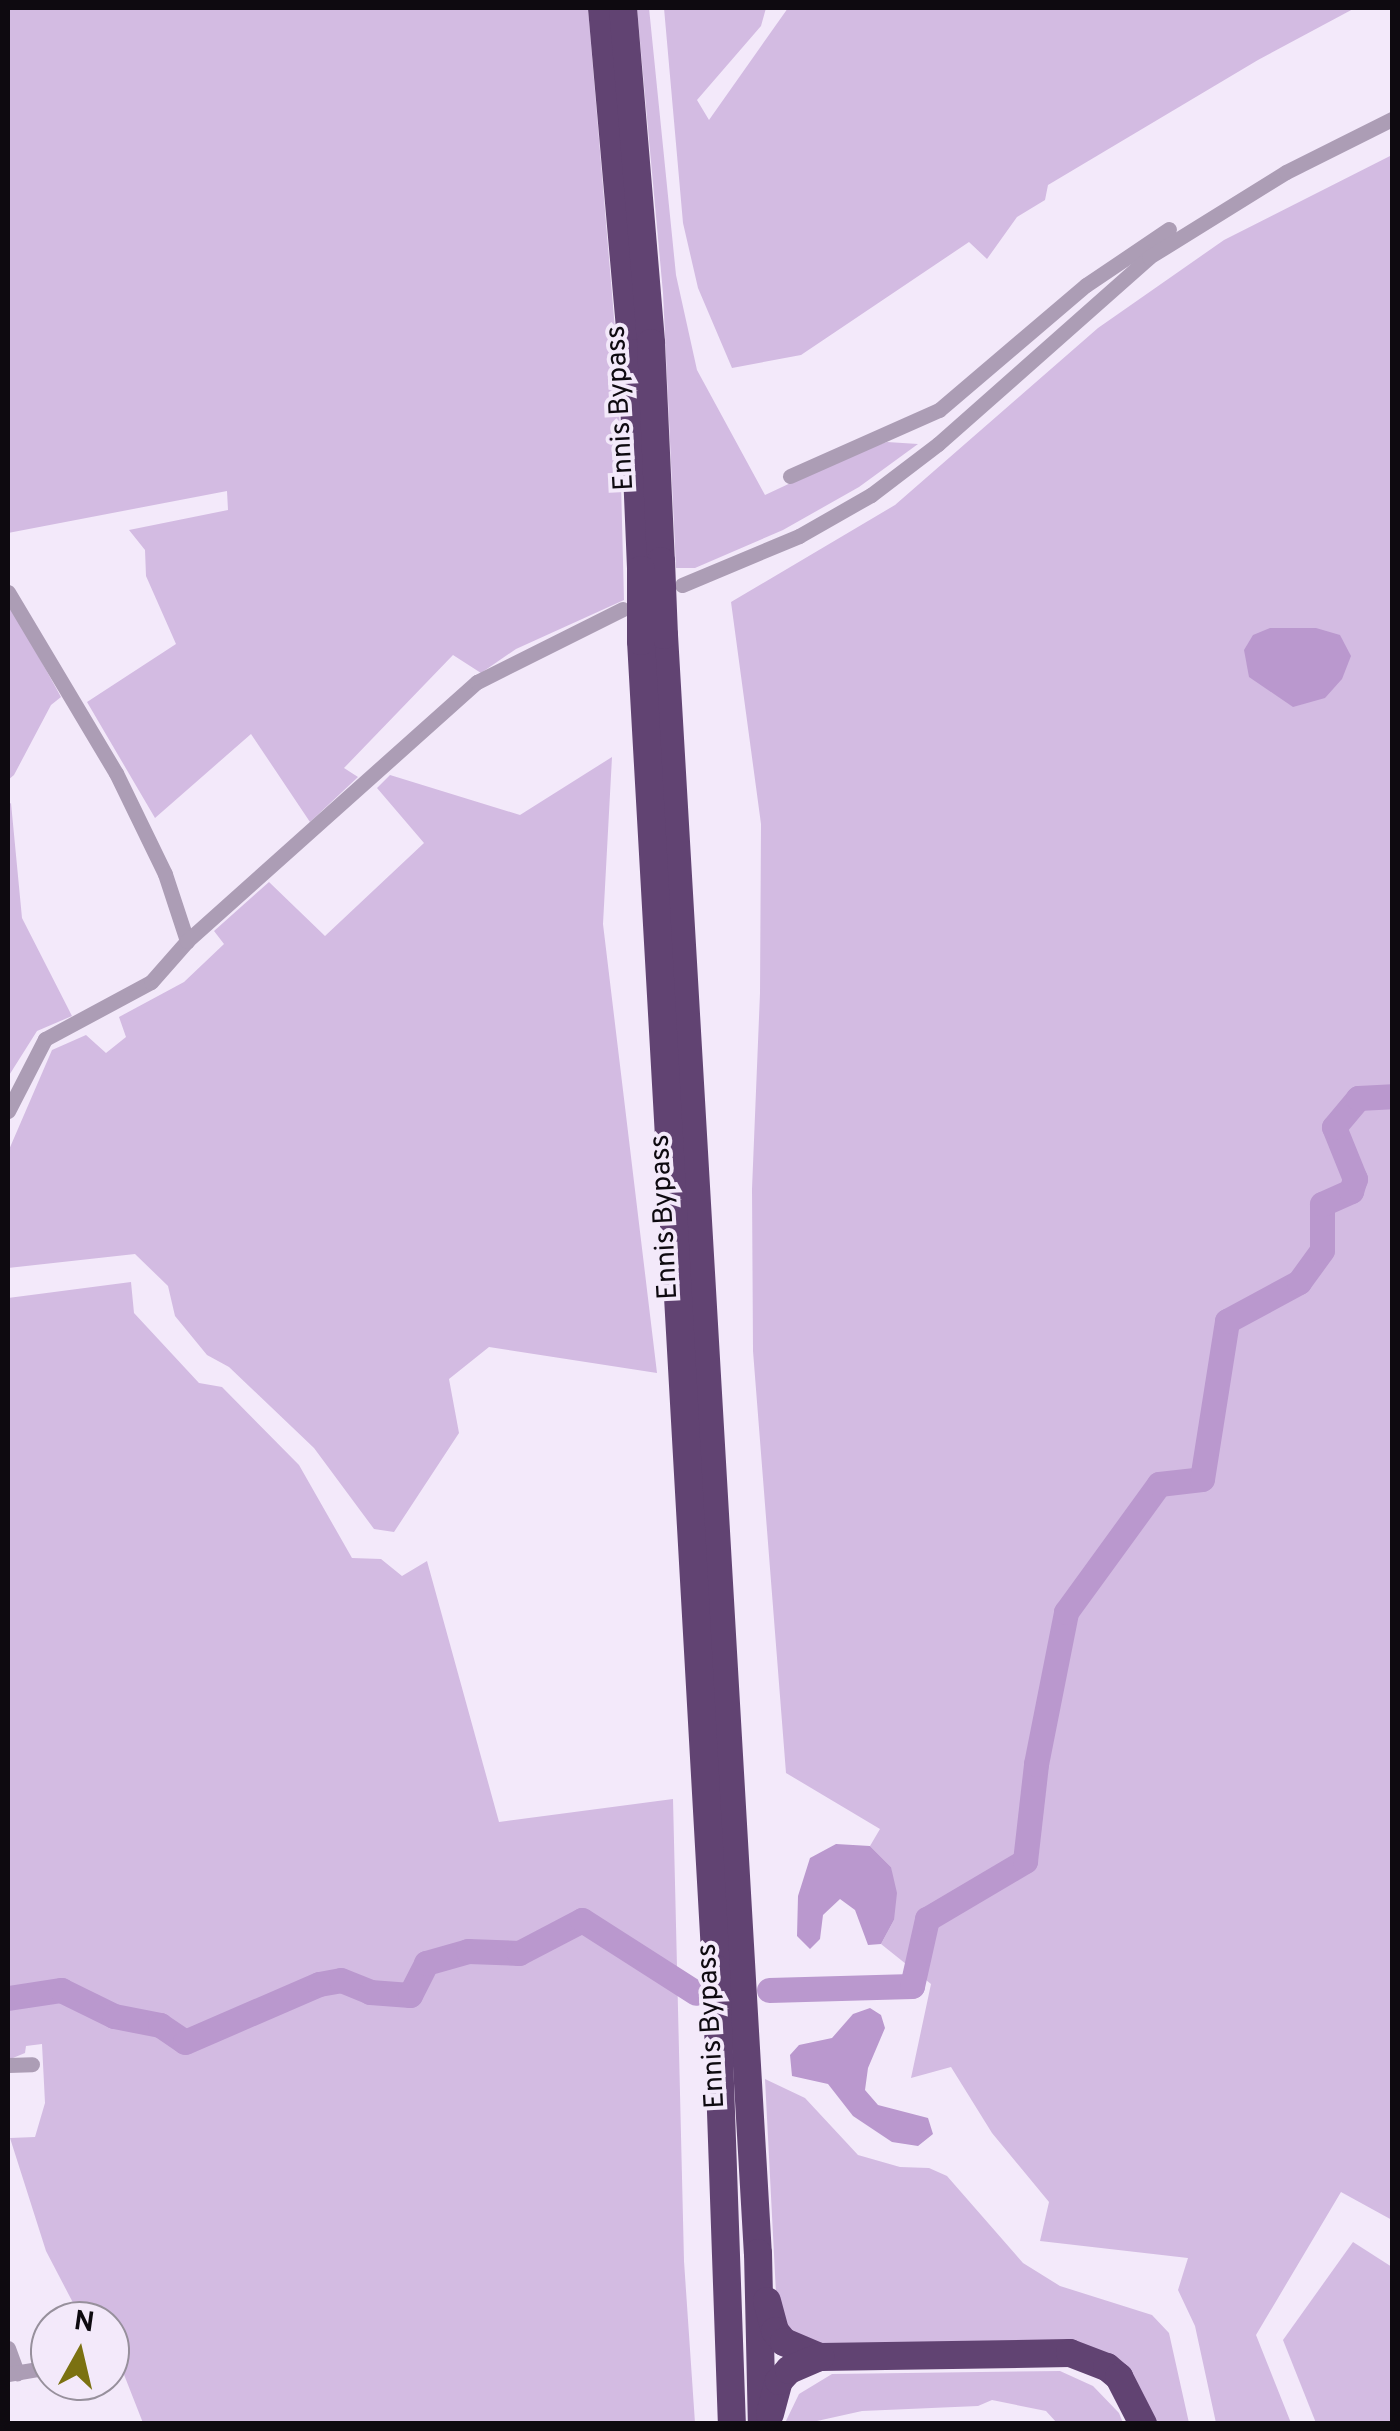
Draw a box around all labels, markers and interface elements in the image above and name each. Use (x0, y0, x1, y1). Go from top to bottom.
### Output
street label: Ennis Bypass (600, 325, 642, 491)
street label: Ennis Bypass (644, 1134, 686, 1300)
street label: Ennis Bypass (691, 1943, 733, 2109)
north arrow (30, 2301, 130, 2401)
text: N (71, 2304, 96, 2342)

